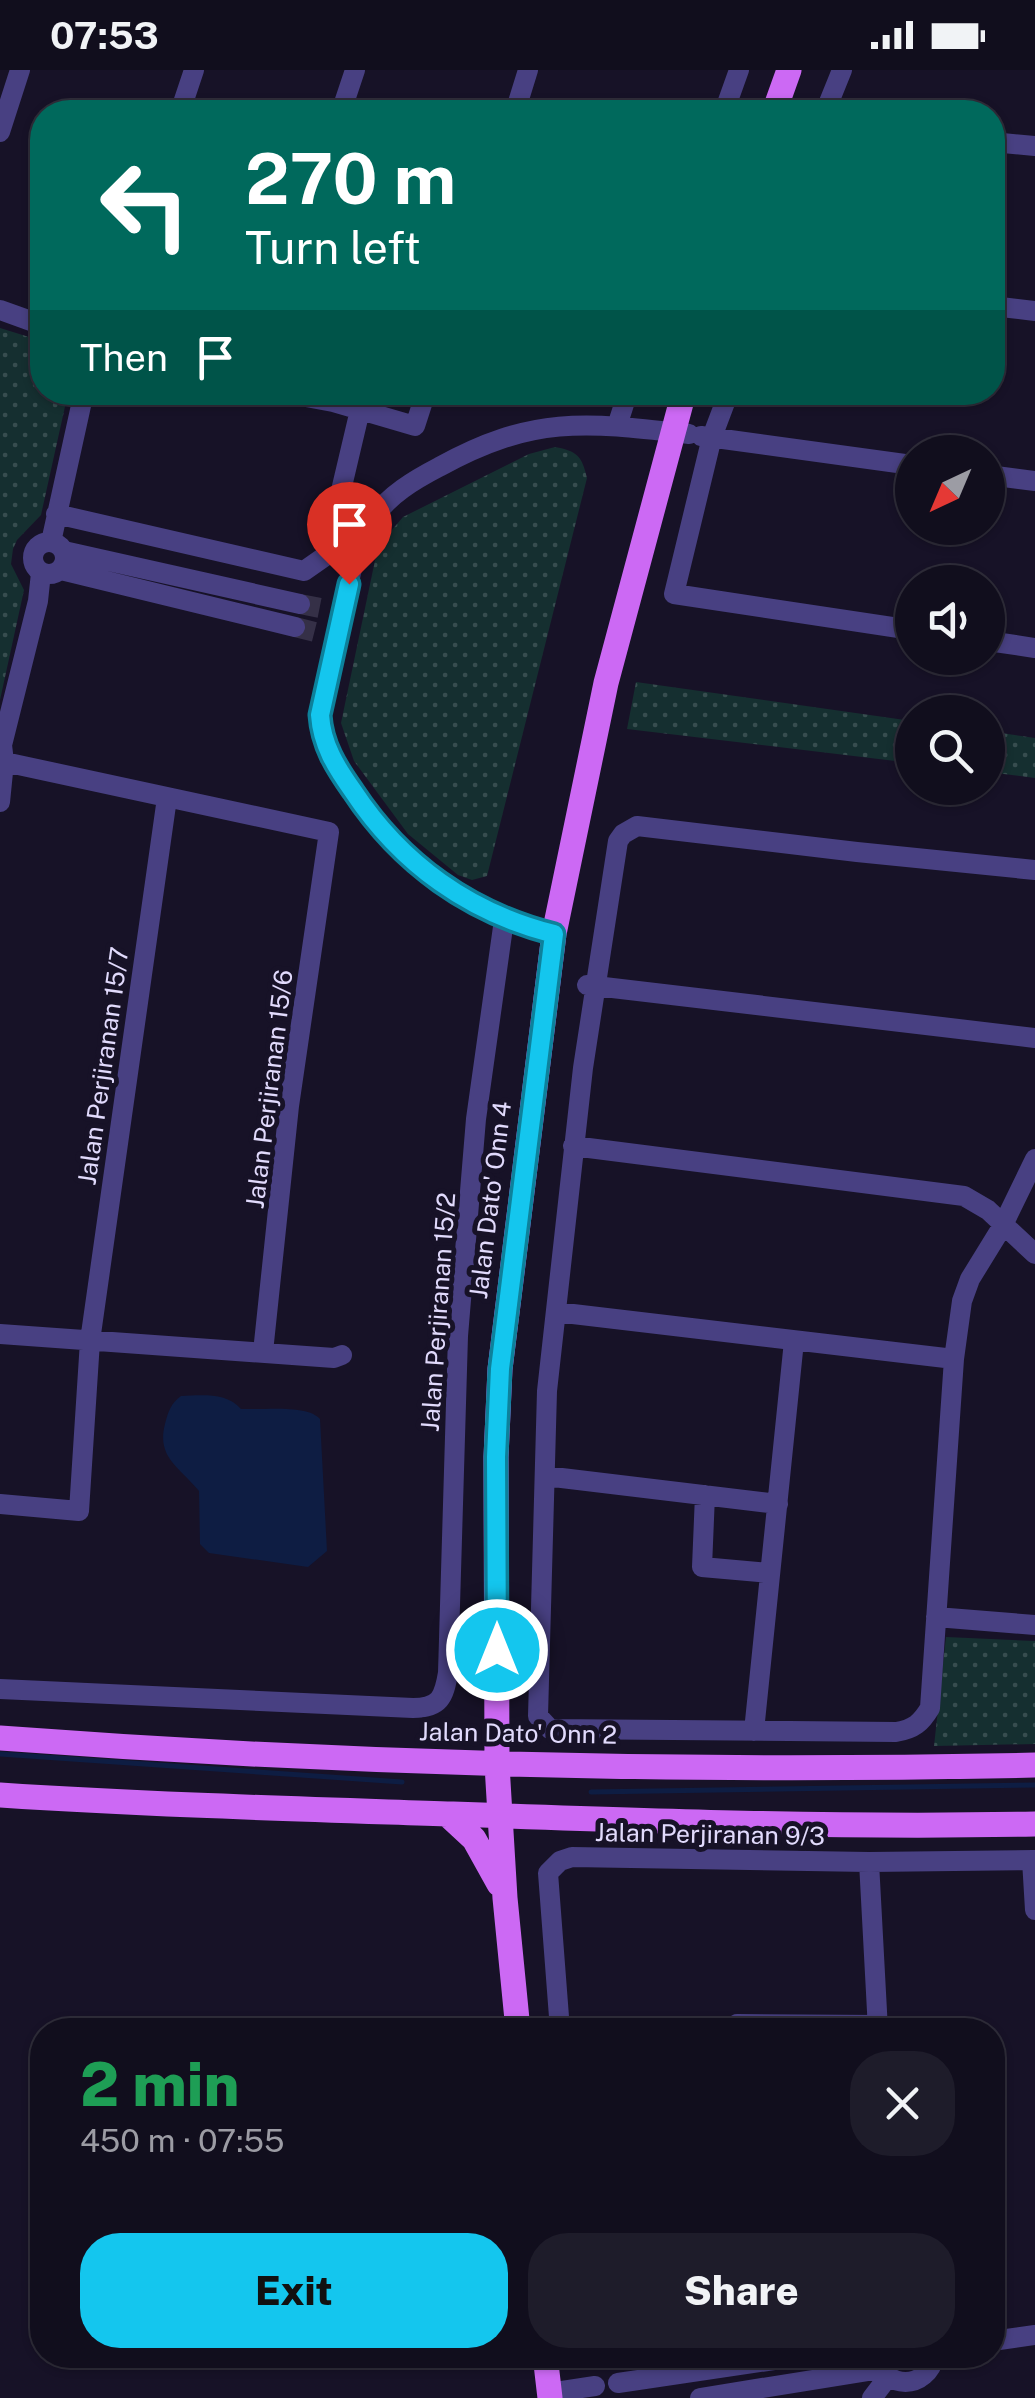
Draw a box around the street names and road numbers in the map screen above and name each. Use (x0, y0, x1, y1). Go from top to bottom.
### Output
street label: Jalan Perjiranan 15/7 (71, 945, 135, 1187)
street label: Jalan Perjiranan 15/6 (239, 968, 299, 1210)
street label: Jalan Dato' Onn 4 (463, 1099, 517, 1301)
street label: Jalan Perjiranan 15/2 (415, 1191, 461, 1433)
street label: Jalan Dato' Onn 2 (419, 1716, 617, 1750)
street label: Jalan Perjiranan 9/3 (595, 1817, 825, 1851)

